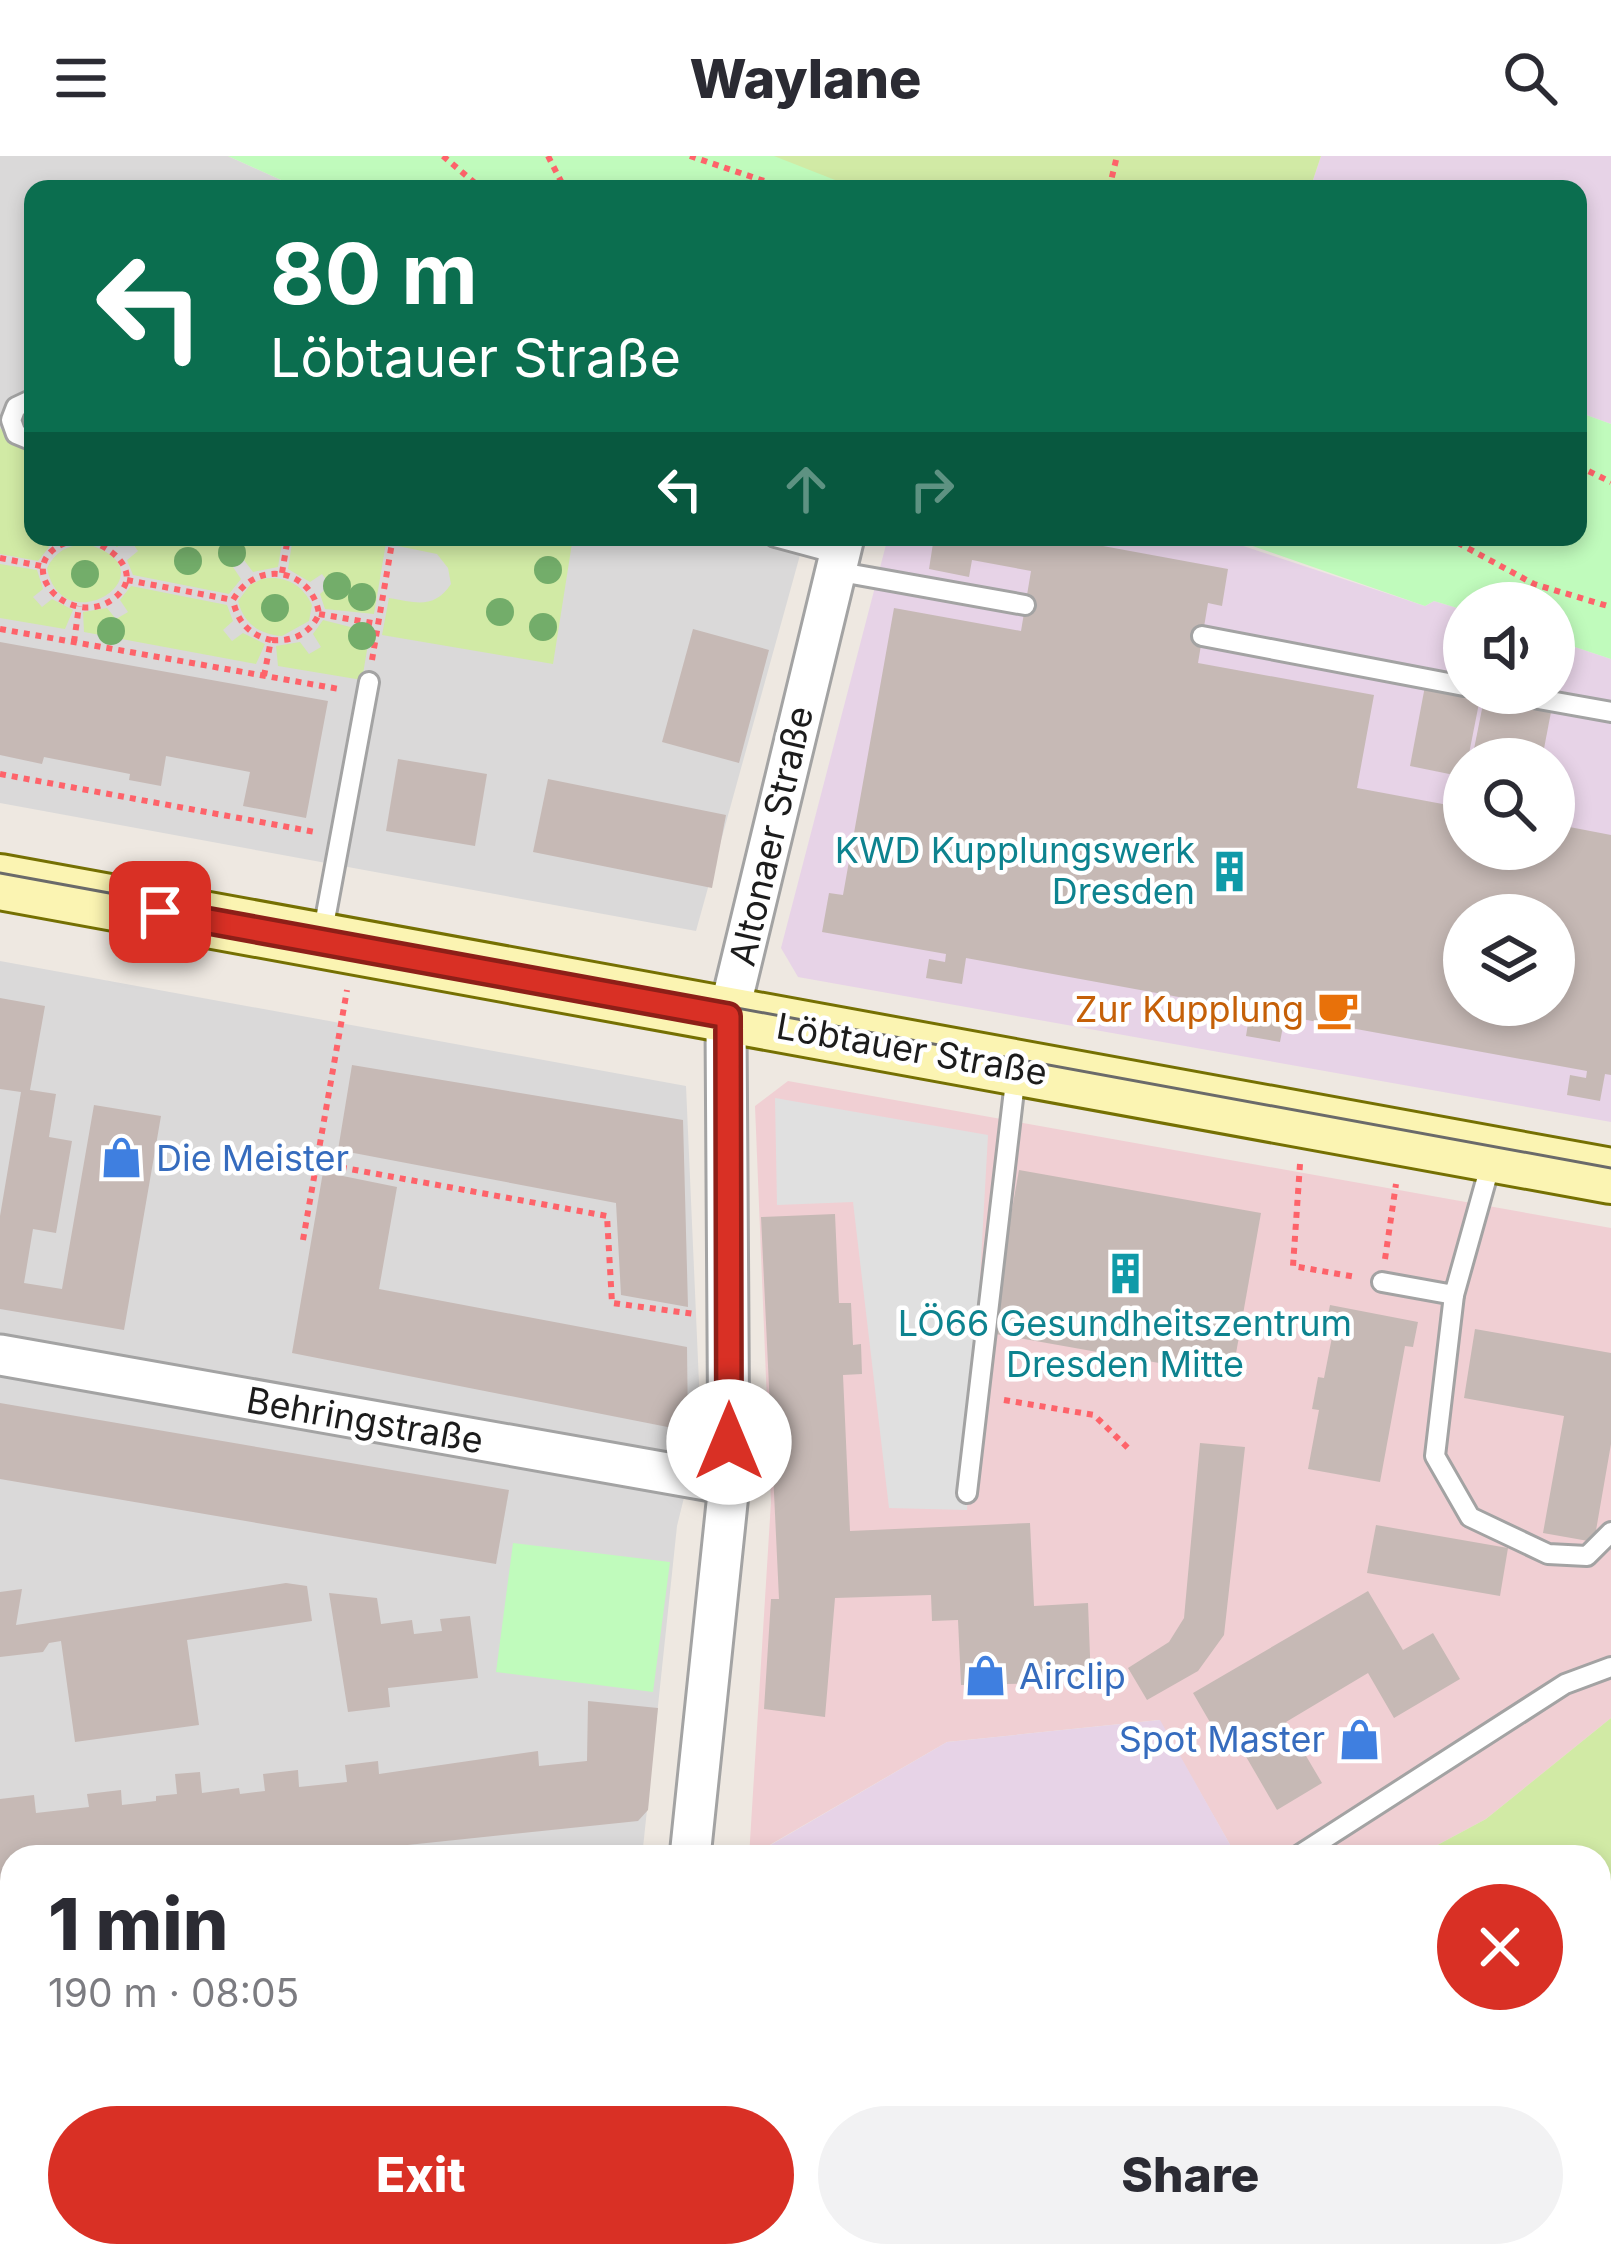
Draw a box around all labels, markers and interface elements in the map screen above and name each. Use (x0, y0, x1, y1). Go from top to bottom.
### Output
icon: menu (48, 45, 114, 111)
icon: search (1497, 45, 1563, 111)
text: Waylane (690, 46, 921, 111)
text: 80 m (270, 223, 478, 324)
icon: left (72, 228, 228, 384)
text: Löbtauer Straße (270, 325, 681, 390)
icon: left (647, 456, 713, 522)
icon: ahead (773, 456, 839, 522)
icon: right (899, 456, 965, 522)
map controls (1443, 582, 1575, 1026)
button: sound (1443, 582, 1575, 714)
street label: Altonaer Straße (720, 702, 822, 970)
button: search (1443, 738, 1575, 870)
place label: KWD Kupplungswerk Dresden (835, 828, 1195, 913)
building icon: KWD Kupplungswerk Dresden (1206, 848, 1252, 894)
pin (109, 861, 211, 963)
icon: arrive (127, 879, 193, 945)
button: layers (1443, 894, 1575, 1026)
cafe icon: Zur Kupplung (1315, 986, 1361, 1032)
place label: Zur Kupplung (1075, 987, 1304, 1031)
street label: Löbtauer Straße (773, 1004, 1051, 1094)
shop icon: Die Meister (99, 1135, 145, 1181)
place label: Die Meister (156, 1136, 349, 1180)
building icon: LÖ66 Gesundheitszentrum Dresden Mitte (1102, 1250, 1148, 1296)
place label: LÖ66 Gesundheitszentrum Dresden Mitte (898, 1301, 1352, 1386)
street label: Behringstraße (243, 1378, 487, 1462)
position arrow (666, 1379, 792, 1505)
shop icon: Airclip (962, 1653, 1008, 1699)
place label: Airclip (1019, 1654, 1126, 1698)
shop icon: Spot Master (1336, 1716, 1382, 1762)
place label: Spot Master (1119, 1717, 1325, 1761)
text: 1 min (48, 1880, 228, 1967)
button: close (1437, 1884, 1563, 2010)
text: 190 m · 08:05 (48, 1969, 299, 2016)
button: Exit (48, 2106, 794, 2244)
button: Share (818, 2106, 1563, 2244)

